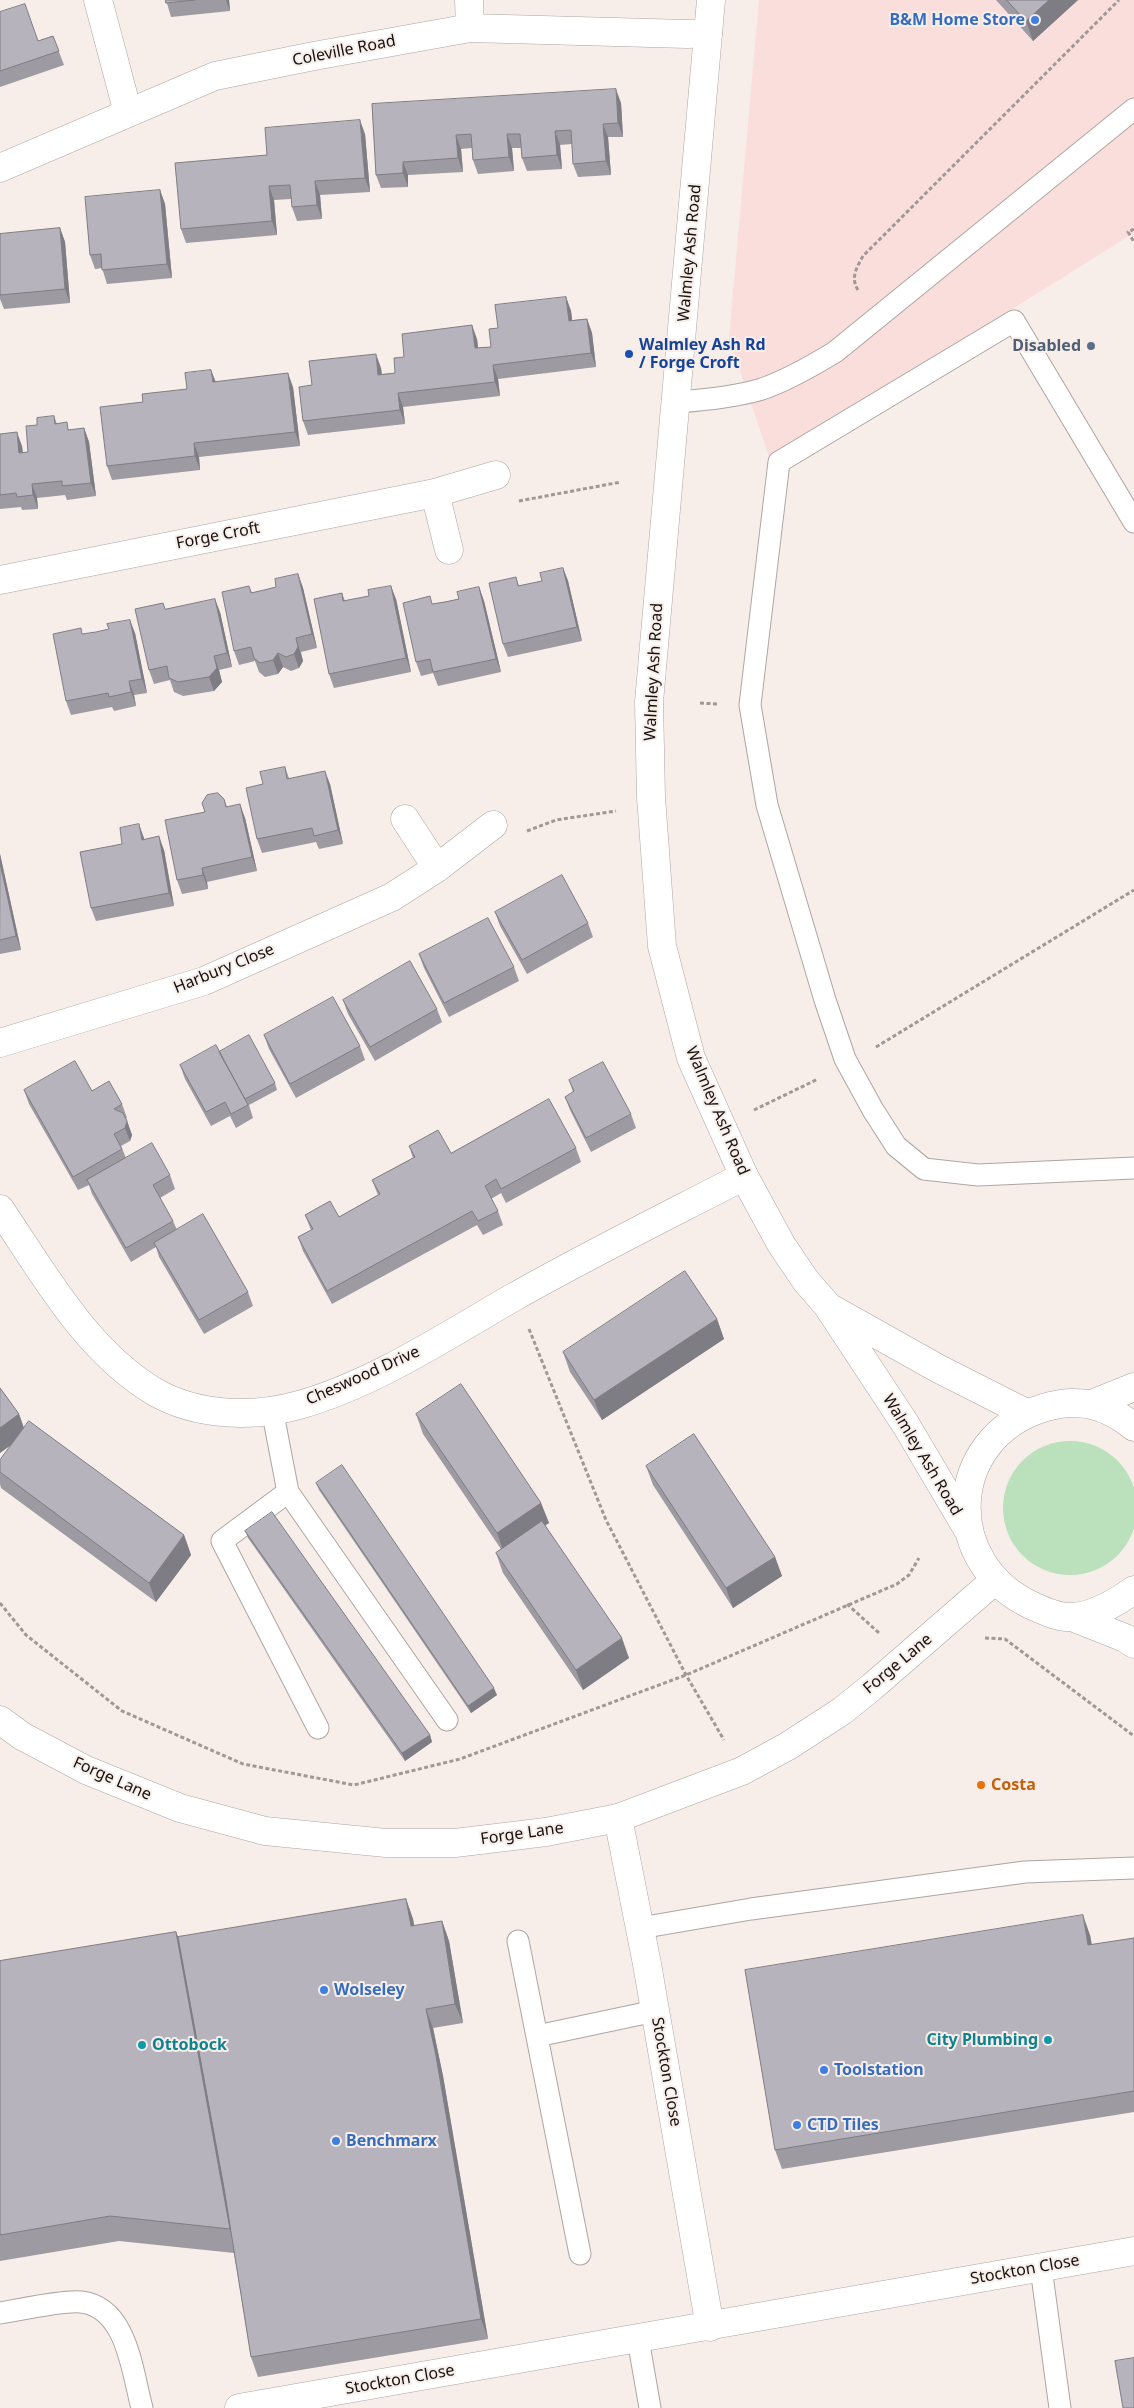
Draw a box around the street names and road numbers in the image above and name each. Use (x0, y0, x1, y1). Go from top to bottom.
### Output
street label: Coleville Road (291, 32, 397, 70)
street label: Walmley Ash Road (674, 183, 706, 323)
street label: Forge Croft (175, 518, 261, 554)
street label: Walmley Ash Road (641, 603, 667, 741)
street label: Harbury Close (171, 940, 277, 998)
street label: Walmley Ash Road (681, 1044, 753, 1178)
street label: Cheswood Drive (303, 1342, 423, 1410)
street label: Walmley Ash Road (878, 1391, 966, 1519)
street label: Forge Lane (860, 1630, 936, 1698)
street label: Forge Lane (70, 1753, 154, 1805)
street label: Forge Lane (479, 1819, 565, 1849)
street label: Stockton Close (647, 2016, 685, 2128)
street label: Stockton Close (969, 2251, 1081, 2289)
street label: Stockton Close (344, 2361, 456, 2399)

